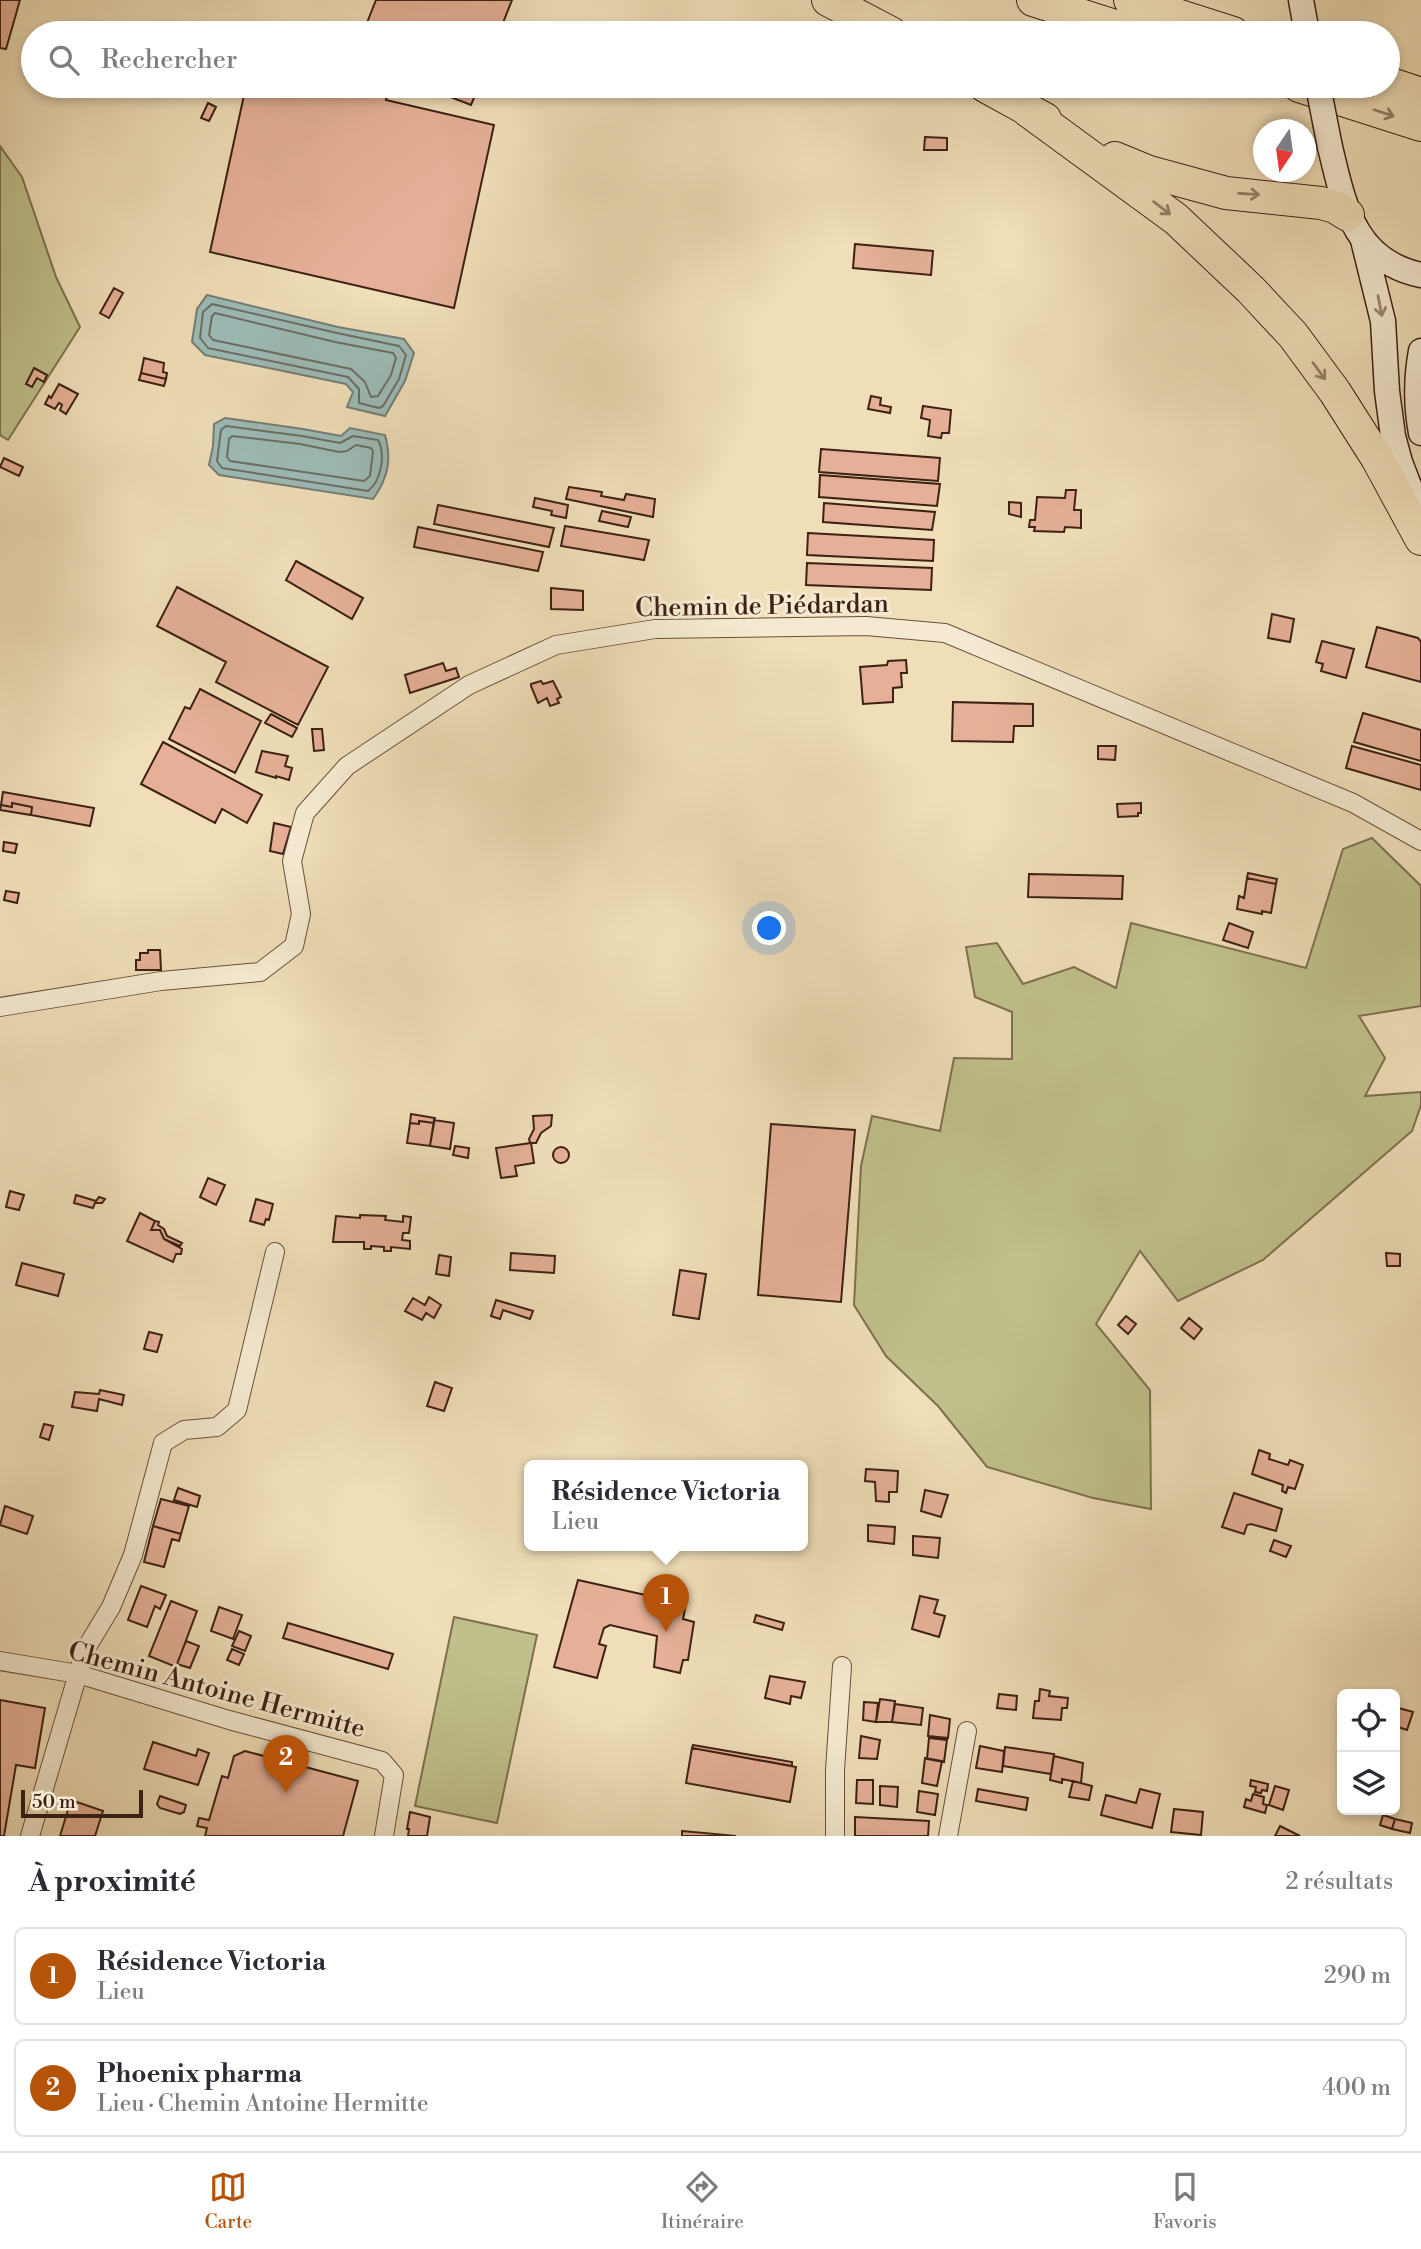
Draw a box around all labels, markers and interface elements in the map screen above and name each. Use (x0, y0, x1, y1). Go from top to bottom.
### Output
search box (21, 21, 1400, 98)
icon: search (45, 41, 83, 79)
text: Rechercher (101, 44, 237, 76)
one-way arrow (1372, 108, 1394, 120)
north arrow (1253, 119, 1316, 182)
one-way arrow (1237, 188, 1260, 201)
one-way arrow (1152, 200, 1170, 215)
one-way arrow (1374, 294, 1387, 317)
one-way arrow (1312, 361, 1327, 380)
street label: Chemin de Piédardan (635, 588, 889, 624)
your location (752, 911, 786, 945)
popup (524, 1460, 808, 1551)
text: Résidence Victoria (551, 1476, 781, 1508)
text: Lieu (551, 1508, 599, 1536)
pin: 1 (643, 1574, 689, 1632)
street label: Chemin Antoine Hermitte (65, 1635, 369, 1745)
map controls (1337, 1689, 1400, 1815)
button: locate (1337, 1689, 1400, 1752)
pin: 2 (263, 1735, 309, 1793)
button: layers (1337, 1752, 1400, 1815)
scale bar (21, 1787, 144, 1819)
text: 50 m (32, 1790, 76, 1814)
text: À proximité (28, 1863, 196, 1901)
text: 2 résultats (1285, 1868, 1393, 1896)
text: Résidence Victoria (97, 1946, 326, 1978)
text: 1 (47, 1962, 59, 1990)
text: 290 m (1324, 1962, 1391, 1990)
text: Lieu (97, 1978, 145, 2006)
text: Phoenix pharma (97, 2058, 302, 2090)
text: 2 (46, 2074, 60, 2102)
text: 400 m (1322, 2074, 1391, 2102)
text: Lieu · Chemin Antoine Hermitte (97, 2090, 429, 2118)
tab: Carte (205, 2168, 252, 2234)
tab: Itinéraire (661, 2168, 744, 2234)
tab: Favoris (1153, 2168, 1217, 2234)

